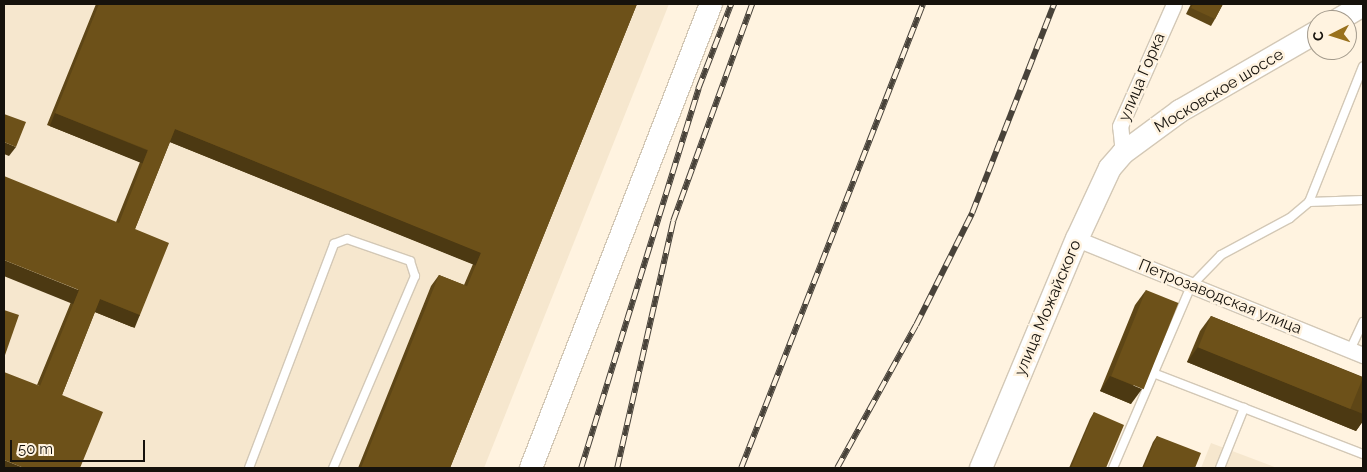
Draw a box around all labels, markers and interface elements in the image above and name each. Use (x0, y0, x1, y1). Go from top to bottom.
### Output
north arrow (1307, 10, 1357, 60)
street label: улица Горка (1115, 30, 1169, 124)
text: С (1310, 31, 1326, 42)
street label: Московское шоссе (1151, 45, 1287, 137)
street label: улица Можайского (1011, 237, 1085, 379)
street label: Петрозаводская улица (1135, 255, 1305, 339)
scale bar (12, 430, 148, 462)
text: 50 m (18, 440, 53, 458)

